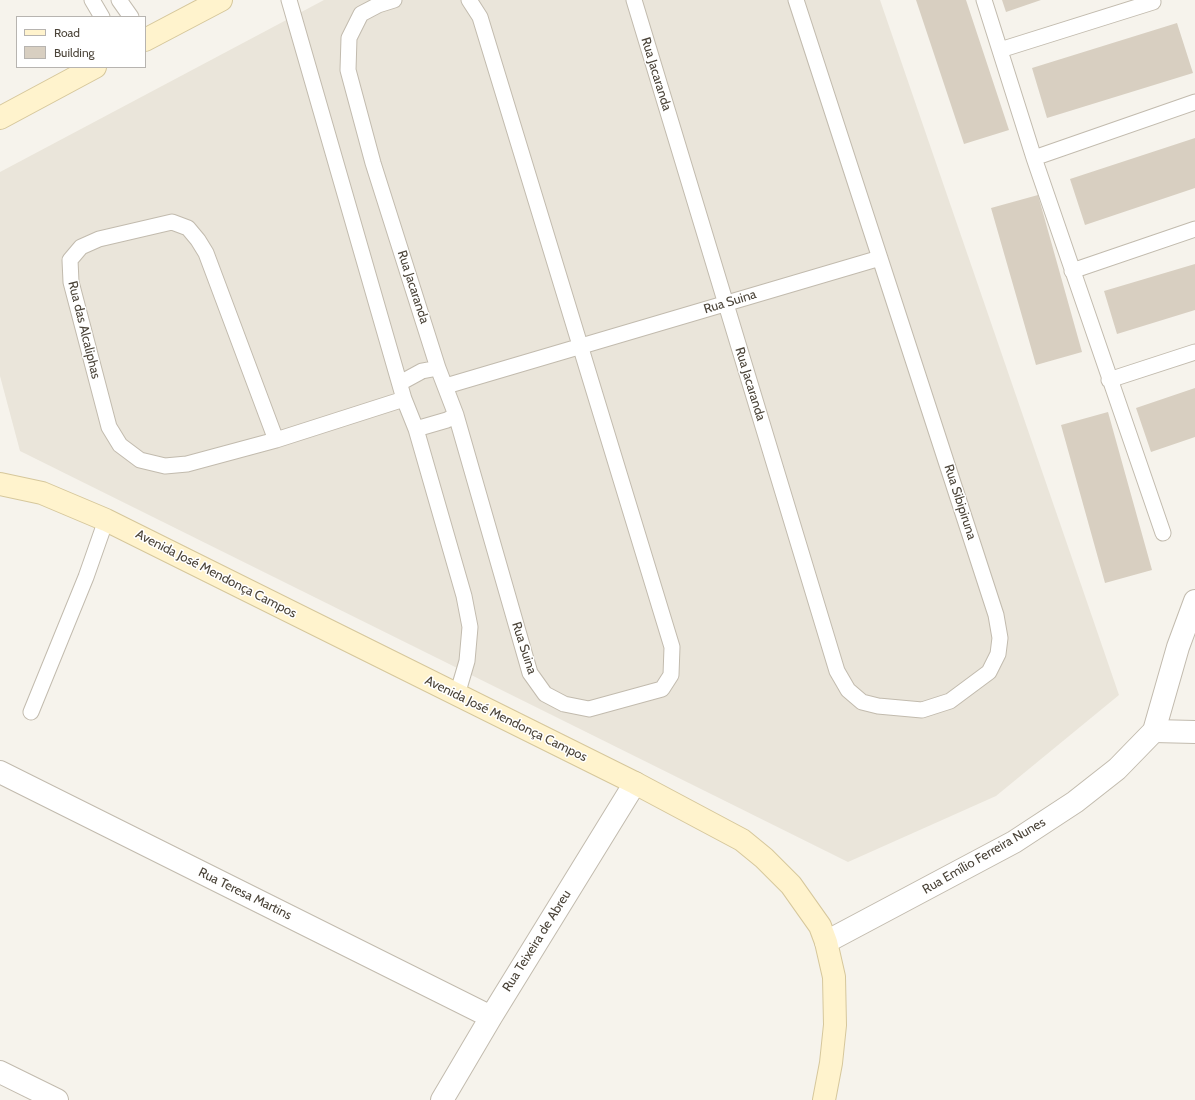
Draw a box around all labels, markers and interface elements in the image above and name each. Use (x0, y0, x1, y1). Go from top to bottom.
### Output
legend (16, 16, 146, 68)
text: Road (54, 25, 80, 40)
street label: Rua Jacaranda (637, 35, 675, 113)
text: Building (54, 45, 95, 60)
street label: Rua Jacaranda (394, 248, 432, 326)
street label: Rua das Alcaliphas (64, 279, 104, 381)
street label: Rua Suina (702, 287, 758, 317)
street label: Rua Jacaranda (731, 345, 769, 423)
street label: Rua Sibipiruna (940, 462, 980, 542)
street label: Avenida José Mendonça Campos (133, 527, 299, 621)
street label: Rua Suina (508, 620, 540, 676)
street label: Avenida José Mendonça Campos (422, 673, 590, 765)
street label: Rua Emílio Ferreira Nunes (920, 814, 1048, 898)
street label: Rua Teresa Martins (196, 865, 294, 923)
street label: Rua Teixeira de Abreu (499, 887, 575, 995)

